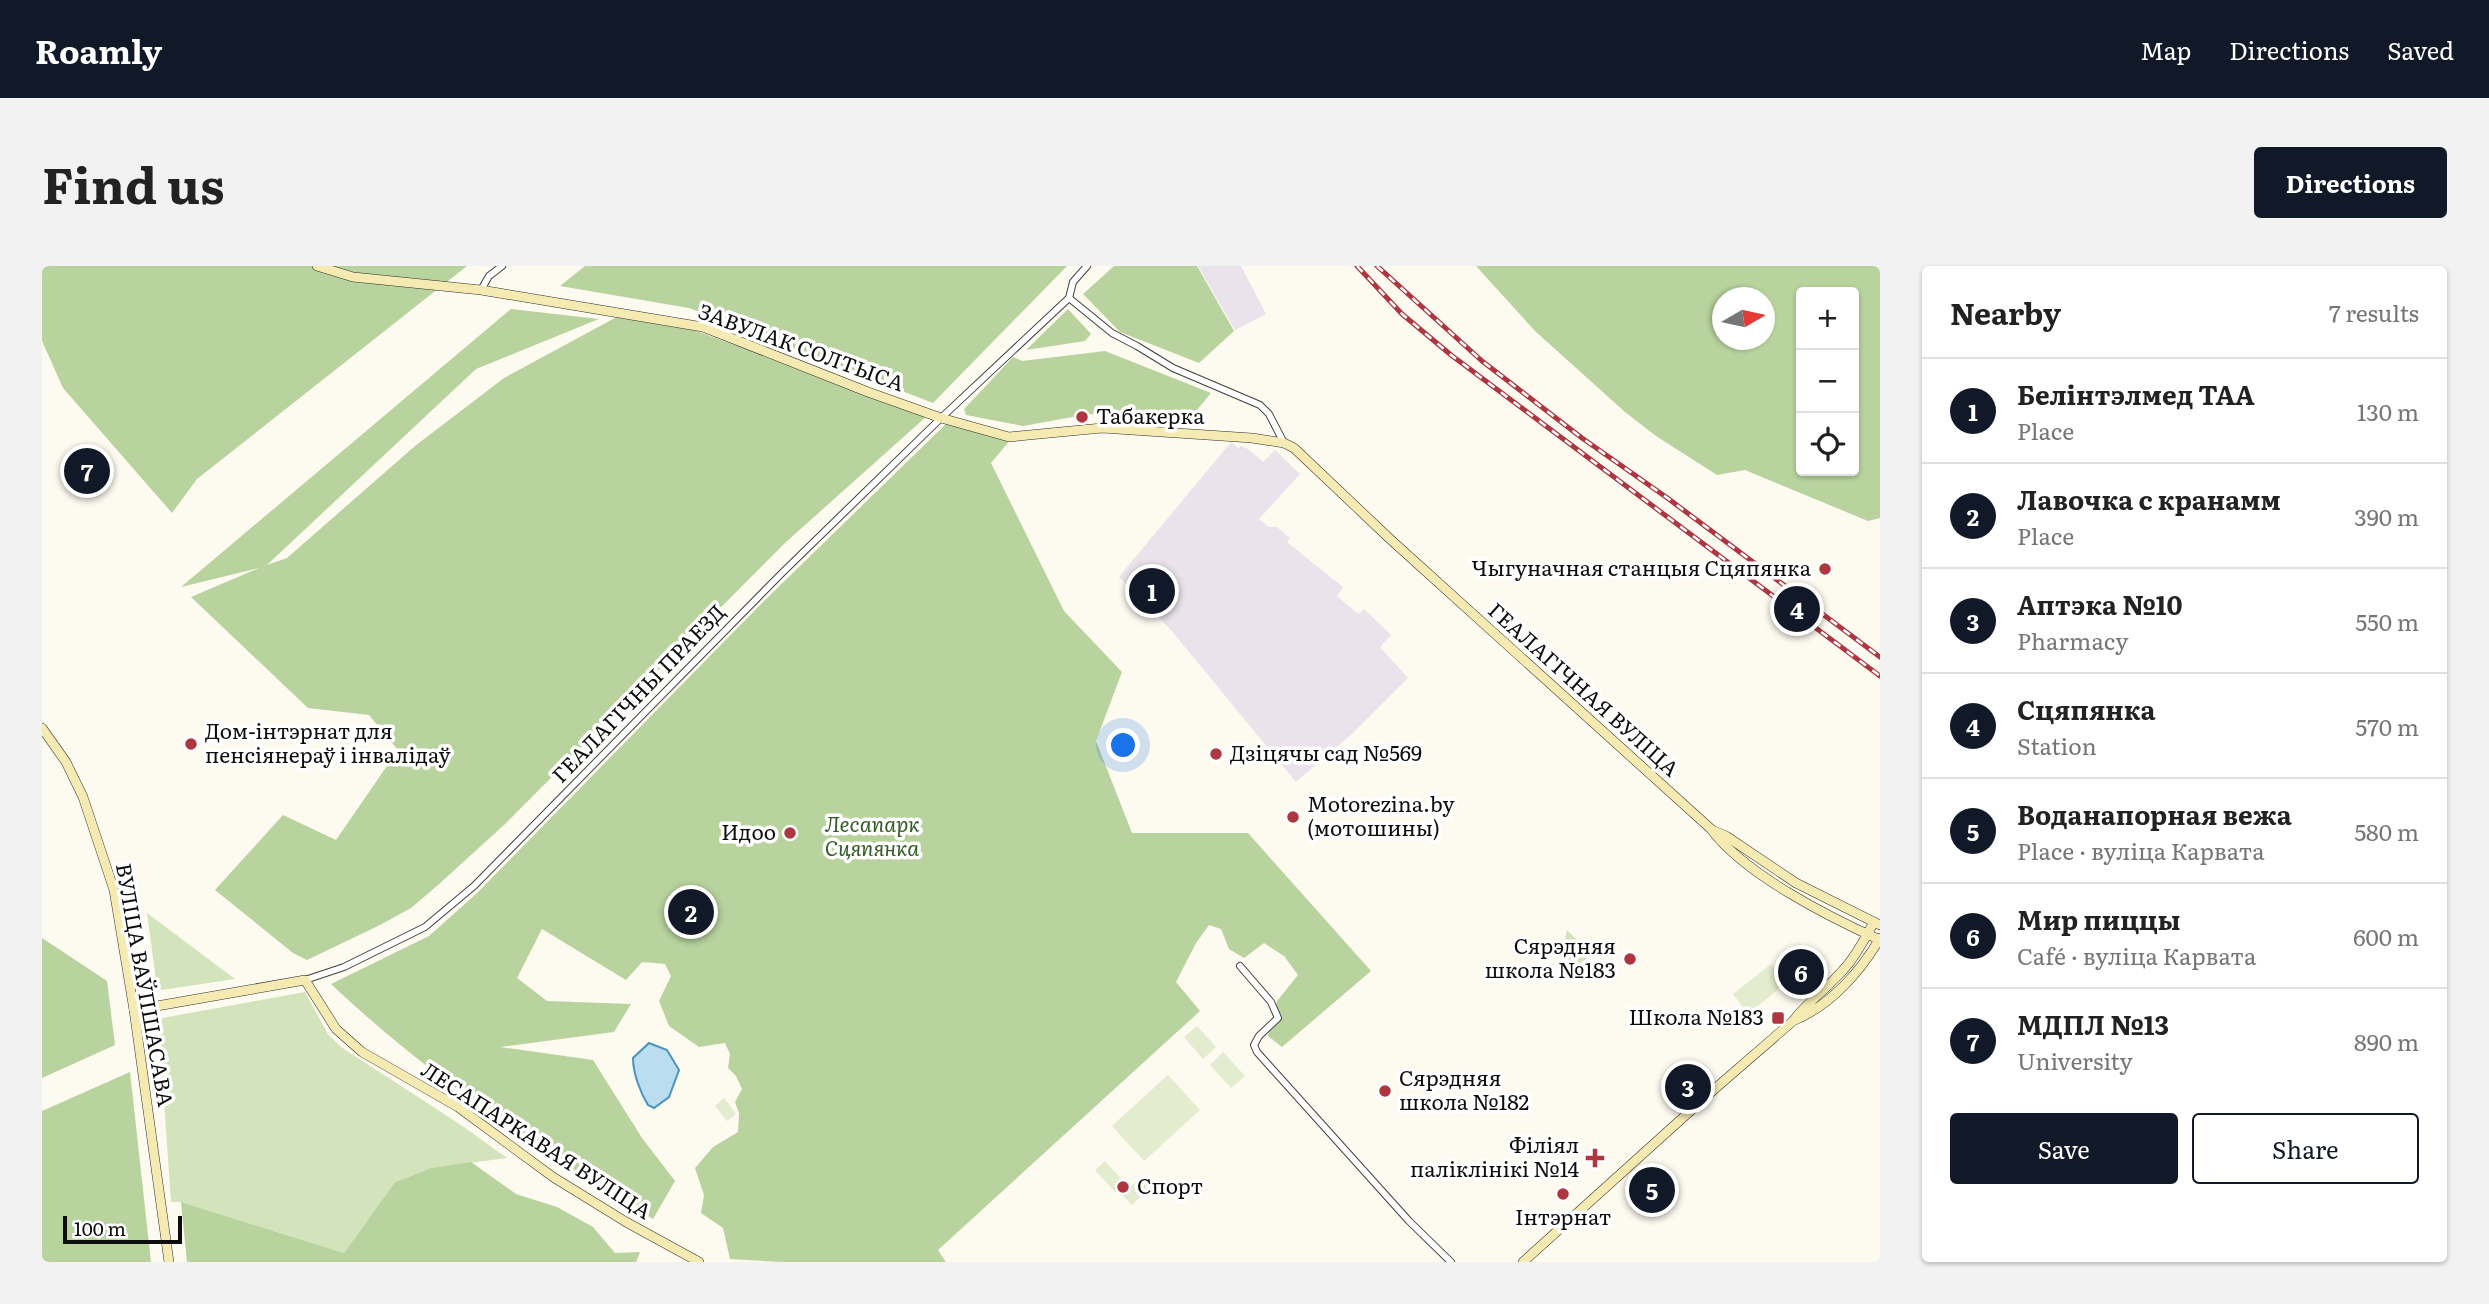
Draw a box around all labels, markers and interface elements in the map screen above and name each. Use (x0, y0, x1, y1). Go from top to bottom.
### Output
text: Roamly (35, 25, 162, 74)
text: Map (2140, 32, 2191, 67)
text: Directions (2229, 32, 2349, 67)
text: Saved (2387, 32, 2454, 67)
text: Find us (42, 146, 225, 219)
button: Directions (2254, 147, 2447, 218)
north arrow (1712, 287, 1775, 350)
map controls (1796, 287, 1859, 476)
button: + (1796, 287, 1859, 350)
text: Nearby (1950, 290, 2061, 334)
street label: ЗАВУЛАК СОЛТЫСА (695, 294, 910, 398)
text: 7 results (2329, 295, 2419, 329)
button: − (1796, 350, 1859, 413)
text: Белінтэлмед ТАА (2017, 374, 2255, 413)
text: 1 (1968, 394, 1978, 428)
text: 130 m (2357, 394, 2419, 428)
place label: Табакерка (1096, 399, 1205, 430)
marker: Табакерка (1074, 409, 1090, 425)
button: locate (1796, 413, 1859, 476)
text: Place (2017, 413, 2074, 447)
pin: 7 (64, 445, 110, 497)
text: Лавочка с кранамм (2017, 479, 2281, 518)
text: 2 (1967, 499, 1979, 533)
text: 390 m (2354, 499, 2419, 533)
text: Place (2017, 518, 2074, 552)
place label: Чыгуначная станцыя Сцяпянка (1471, 551, 1812, 582)
marker: Чыгуначная станцыя Сцяпянка (1817, 561, 1833, 577)
pin: 1 (1129, 565, 1175, 617)
pin: 4 (1774, 583, 1820, 635)
text: Аптэка №10 (2017, 584, 2183, 623)
street label: ГЕАЛАГІЧНАЯ ВУЛІЦА (1482, 594, 1687, 783)
street label: ГЕАЛАГІЧНЫ ПРАЕЗД (543, 596, 731, 789)
text: 3 (1967, 604, 1979, 638)
text: 550 m (2355, 604, 2419, 638)
text: Pharmacy (2017, 623, 2128, 657)
text: Сцяпянка (2017, 689, 2156, 728)
text: 4 (1966, 709, 1980, 743)
text: 570 m (2356, 709, 2419, 743)
place label: Дом-інтэрнат для пенсіянераў і інвалідаў (205, 714, 451, 769)
your location (1106, 728, 1140, 762)
text: Station (2017, 728, 2097, 762)
marker: Дом-інтэрнат для пенсіянераў і інвалідаў (183, 736, 199, 752)
place label: Дзіцячы сад №569 (1230, 736, 1422, 767)
marker: Дзіцячы сад №569 (1208, 746, 1224, 762)
place label: Motorezina.by (мотошины) (1307, 787, 1455, 842)
text: Воданапорная вежа (2017, 794, 2292, 833)
park label: Лесапарк Сцяпянка (824, 807, 920, 862)
marker: Motorezina.by (мотошины) (1285, 809, 1301, 825)
text: 5 (1967, 814, 1979, 848)
text: 580 m (2354, 814, 2419, 848)
place label: Идоо (721, 815, 776, 846)
marker: Идоо (782, 825, 798, 841)
text: Place · вуліца Карвата (2017, 833, 2265, 867)
street label: ВУЛІЦА ВАЎПШАСАВА (110, 860, 183, 1109)
pin: 2 (668, 886, 714, 938)
text: Мир пиццы (2017, 899, 2180, 938)
text: 6 (1966, 919, 1980, 953)
text: 600 m (2353, 919, 2419, 953)
place label: Сярэдняя школа №183 (1485, 929, 1616, 984)
text: Café · вуліца Карвата (2017, 938, 2256, 972)
pin: 6 (1778, 946, 1824, 998)
marker: Сярэдняя школа №183 (1622, 951, 1638, 967)
place label: Школа №183 (1629, 1000, 1764, 1031)
text: МДПЛ №13 (2017, 1004, 2169, 1043)
marker: Школа №183 (1770, 1010, 1786, 1026)
text: 7 (1967, 1024, 1979, 1058)
text: 890 m (2354, 1024, 2419, 1058)
text: University (2017, 1043, 2133, 1077)
street label: ЛЕСАПАРКАВАЯ ВУЛІЦА (416, 1053, 659, 1225)
place label: Сярэдняя школа №182 (1399, 1061, 1529, 1116)
pin: 3 (1665, 1061, 1711, 1113)
marker: Сярэдняя школа №182 (1377, 1083, 1393, 1099)
button: Save (1950, 1113, 2178, 1184)
button: Share (2192, 1113, 2419, 1184)
place label: Філіял паліклінікі №14 (1410, 1128, 1579, 1183)
marker: Філіял паліклінікі №14 (1585, 1148, 1605, 1168)
pin: 5 (1629, 1164, 1675, 1216)
place label: Спорт (1137, 1169, 1203, 1200)
marker: Спорт (1115, 1179, 1131, 1195)
marker: Інтэрнат (1555, 1186, 1571, 1202)
place label: Інтэрнат (1515, 1200, 1611, 1231)
scale bar (63, 1213, 182, 1245)
text: 100 m (74, 1214, 126, 1242)

